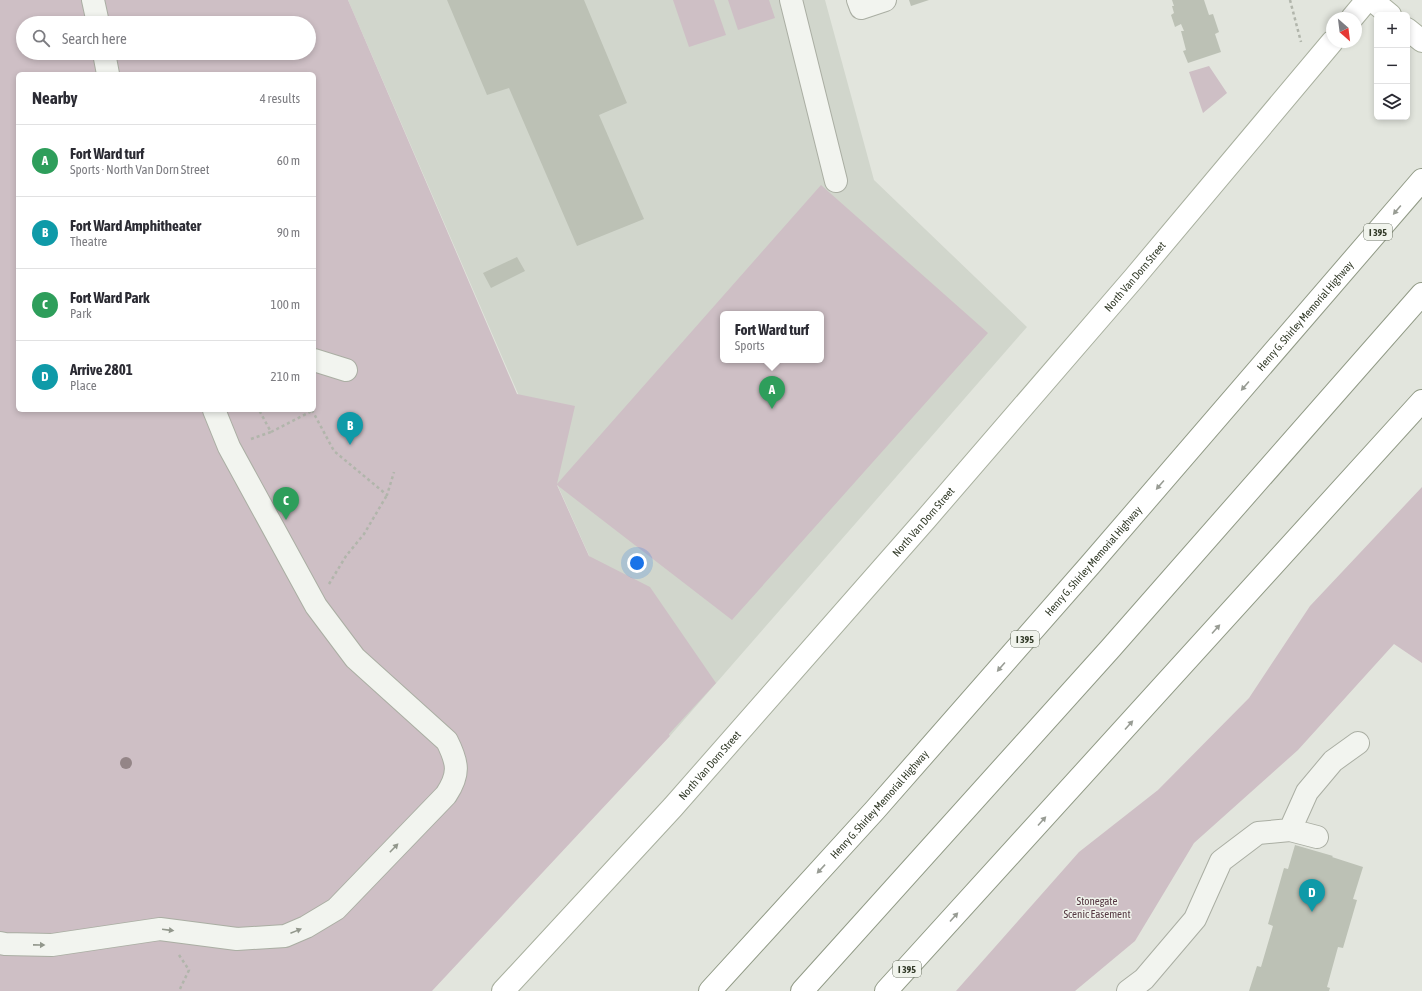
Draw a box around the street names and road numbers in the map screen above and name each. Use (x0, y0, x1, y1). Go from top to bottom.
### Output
road number: I 395 (1364, 224, 1392, 240)
street label: North Van Dorn Street (1102, 239, 1168, 314)
street label: Henry G. Shirley Memorial Highway (1254, 258, 1356, 373)
street label: North Van Dorn Street (890, 485, 957, 559)
street label: Henry G. Shirley Memorial Highway (1042, 504, 1144, 618)
road number: I 395 (1011, 631, 1039, 647)
street label: North Van Dorn Street (676, 728, 743, 802)
street label: Henry G. Shirley Memorial Highway (828, 747, 931, 861)
road number: I 395 (893, 961, 921, 977)

